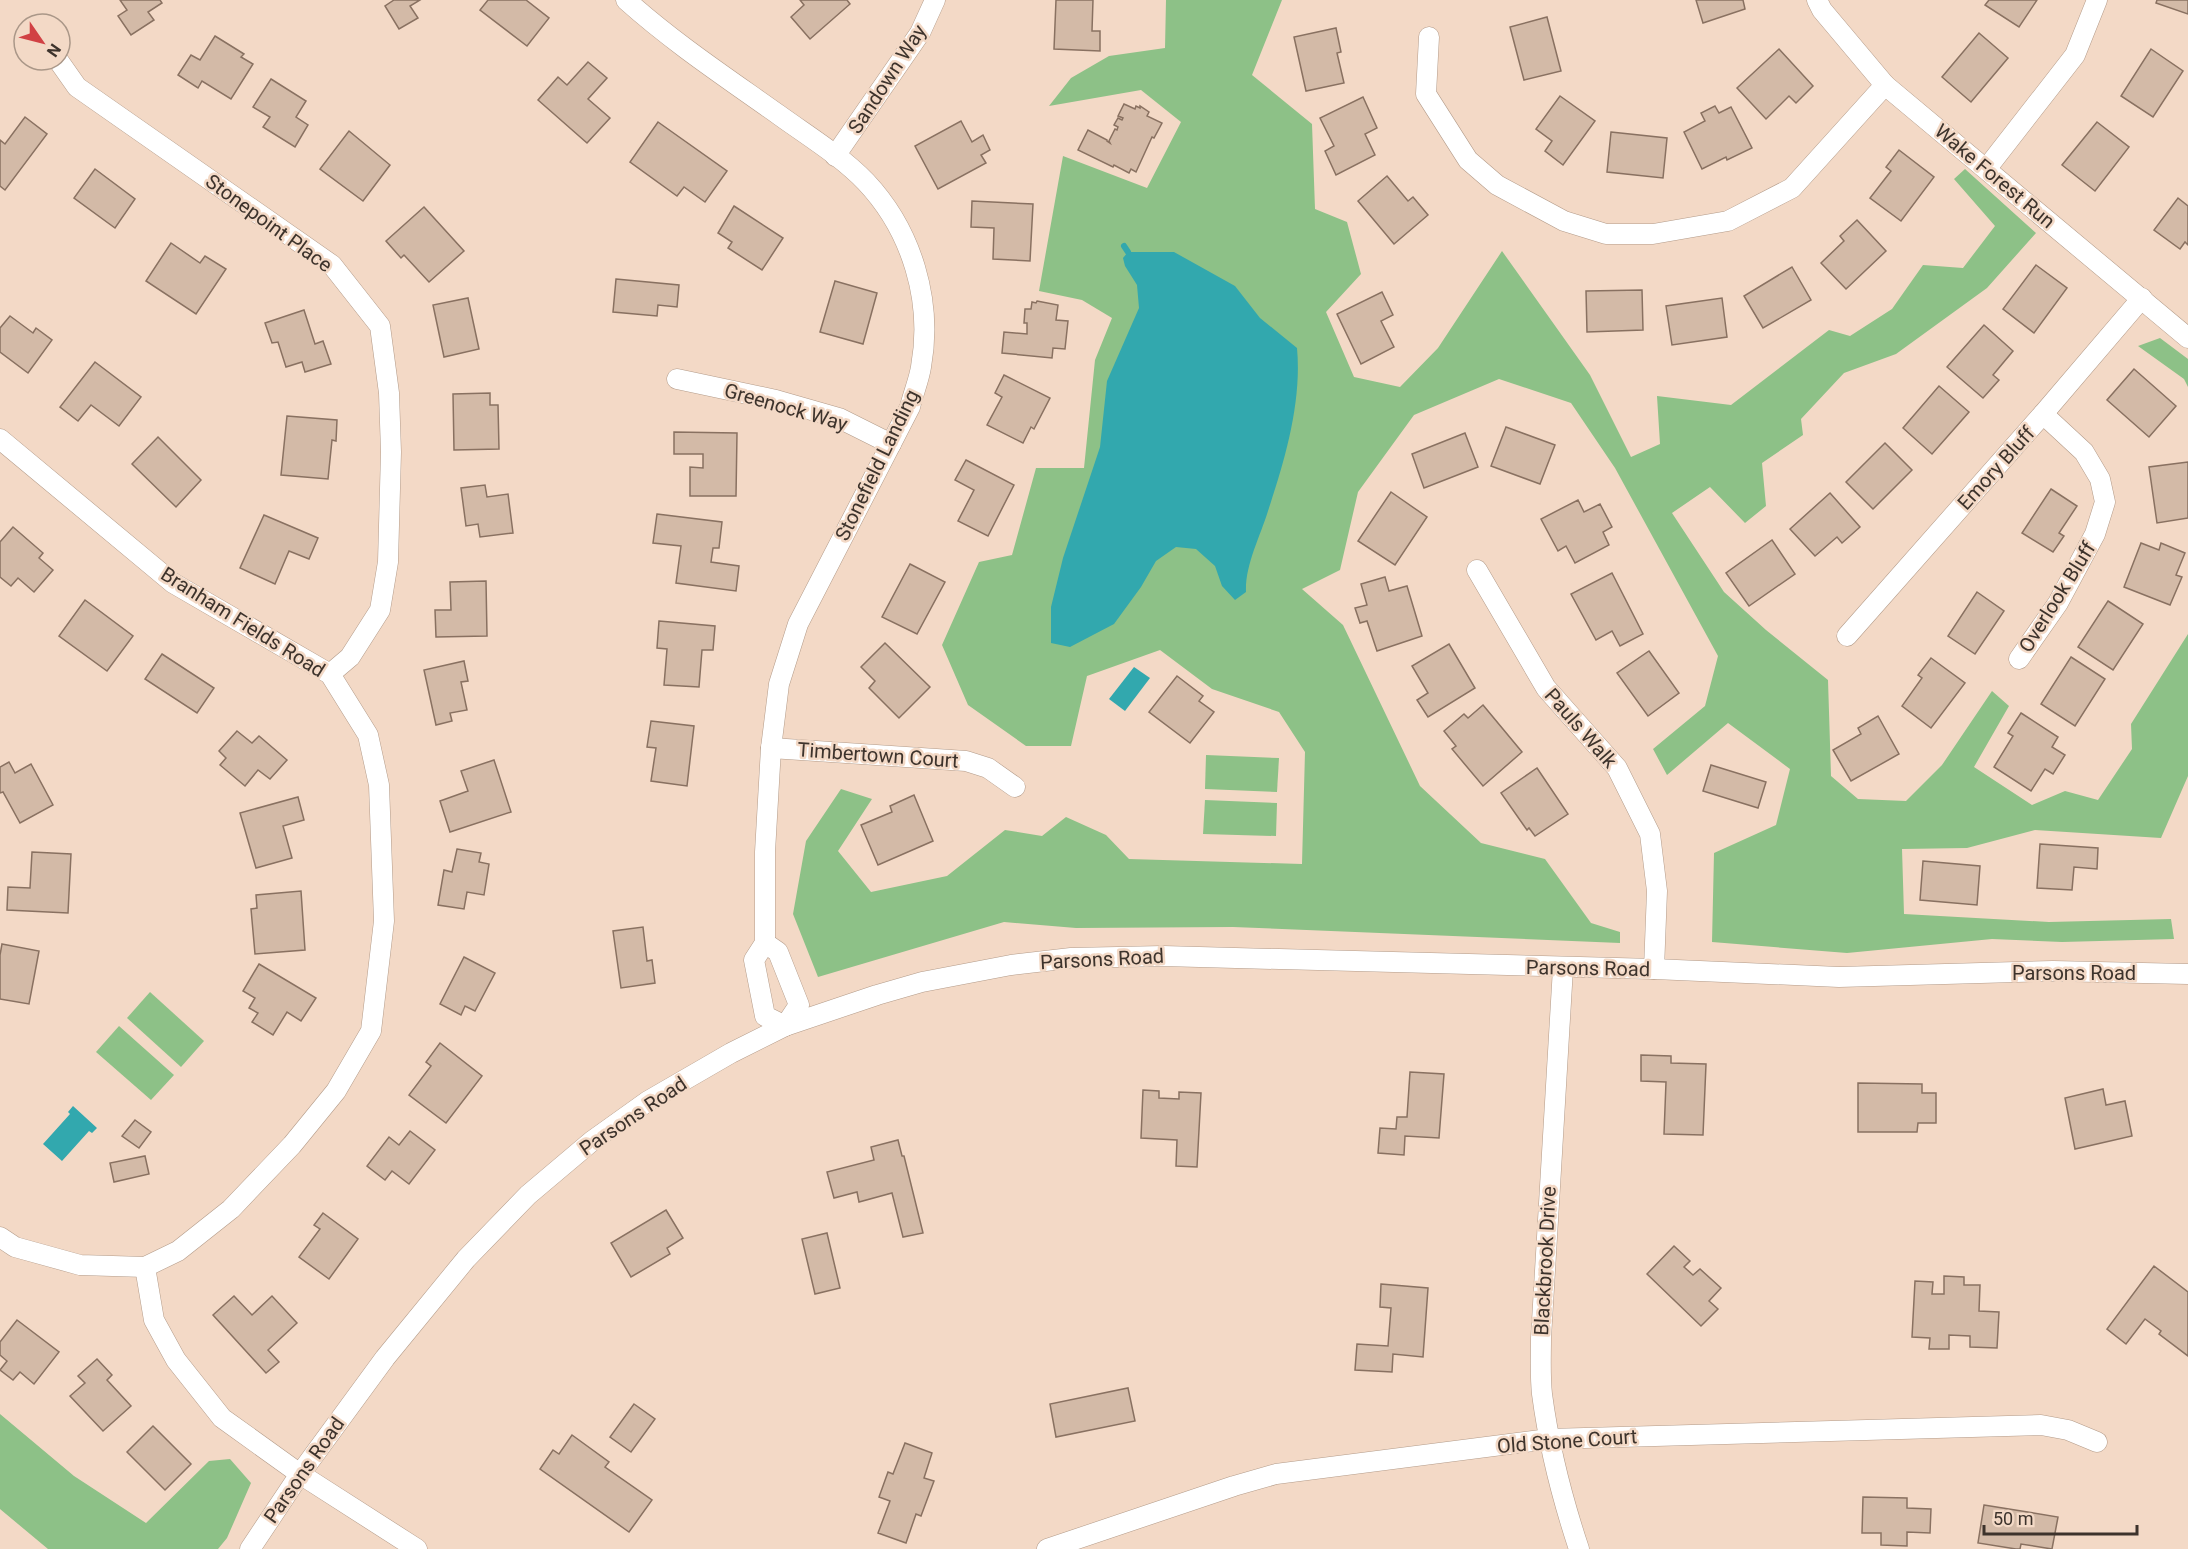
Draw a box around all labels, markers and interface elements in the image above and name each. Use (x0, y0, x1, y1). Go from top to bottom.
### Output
north arrow (12, 12, 72, 72)
street label: Sandown Way (843, 20, 931, 138)
text: N (43, 40, 65, 60)
street label: Wake Forest Run (1930, 119, 2060, 233)
street label: Stonepoint Place (201, 169, 337, 277)
street label: Greenock Way (722, 378, 851, 436)
street label: Stonefield Landing (830, 386, 924, 544)
street label: Emory Bluff (1952, 421, 2040, 515)
street label: Overlook Bluff (2014, 537, 2101, 657)
street label: Branham Fields Road (156, 562, 330, 682)
street label: Pauls Walk (1540, 683, 1623, 773)
street label: Timbertown Court (797, 737, 959, 773)
street label: Parsons Road (1039, 944, 1165, 974)
street label: Parsons Road (1526, 955, 1650, 981)
street label: Parsons Road (2012, 961, 2136, 985)
street label: Parsons Road (575, 1071, 691, 1161)
street label: Blackbrook Drive (1529, 1186, 1561, 1336)
street label: Parsons Road (259, 1412, 349, 1528)
street label: Old Stone Court (1496, 1424, 1638, 1458)
scale bar (1984, 1498, 2137, 1536)
text: 50 m (1993, 1508, 2033, 1529)

